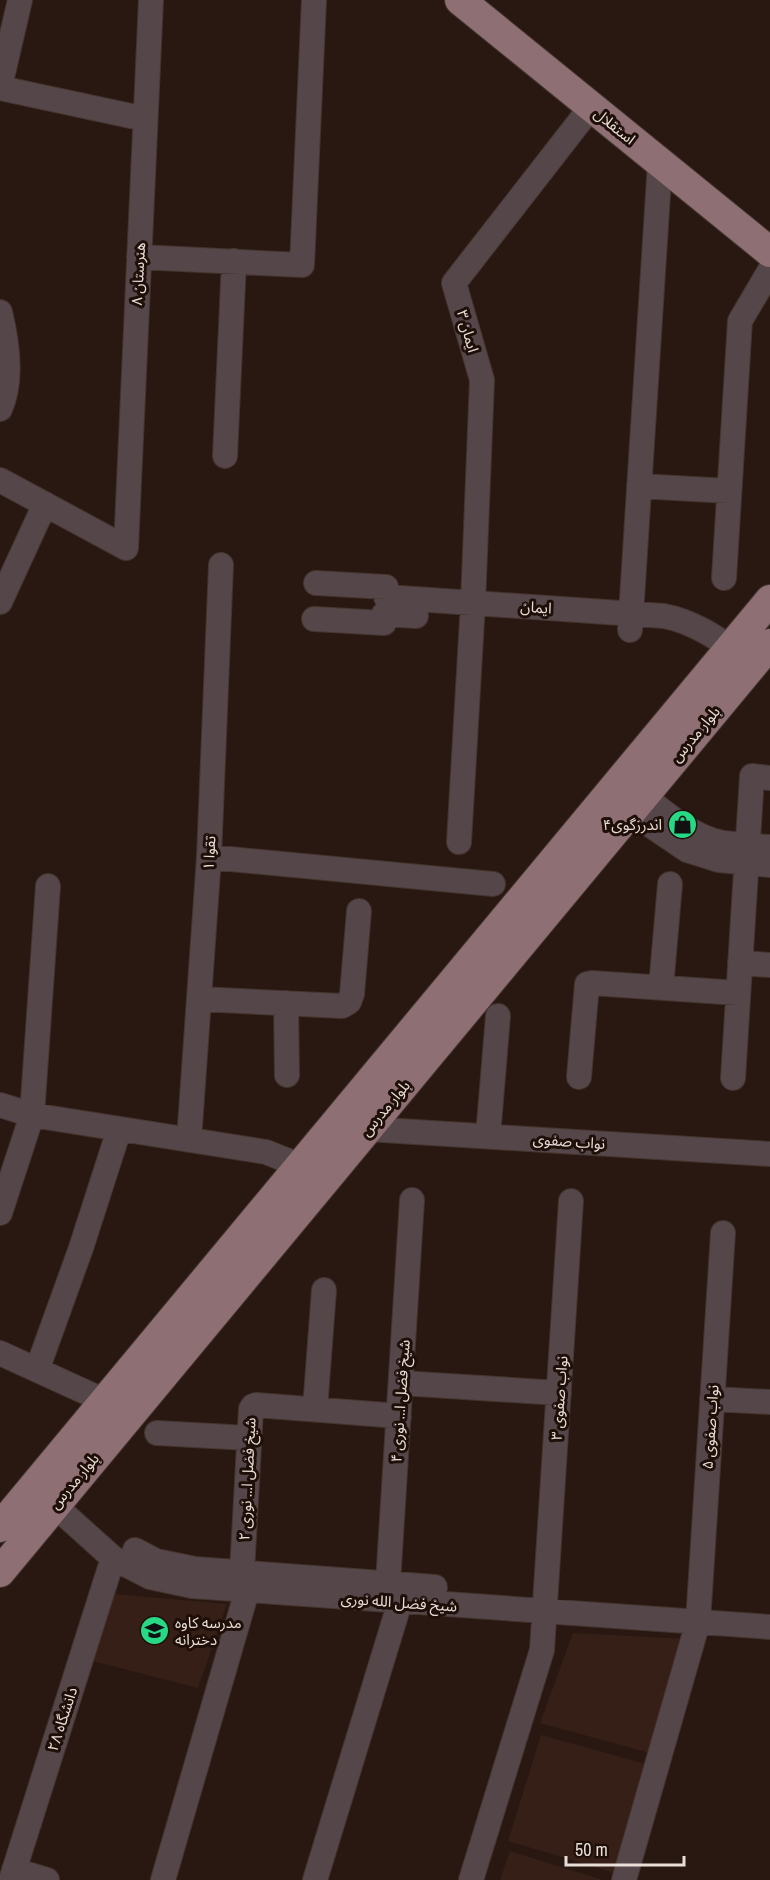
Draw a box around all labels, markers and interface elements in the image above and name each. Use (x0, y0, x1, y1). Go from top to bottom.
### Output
street label: استقلال (590, 103, 640, 149)
street label: هنرستان ۸ (126, 242, 150, 306)
street label: ایمان ۳ (452, 307, 484, 355)
street label: ایمان (520, 595, 552, 619)
street label: بلوار مدرس (665, 702, 725, 766)
shop icon: اندرزگوی۴ (667, 808, 699, 840)
place label: اندرزگوی۴ (603, 814, 662, 835)
street label: تقوا ۱ (198, 835, 220, 871)
street label: بلوار مدرس (355, 1076, 415, 1140)
street label: نواب صفوی (532, 1128, 606, 1154)
street label: شیخ فضل ا... نوری ۴ (385, 1339, 417, 1463)
street label: نواب صفوی ۳ (546, 1355, 572, 1441)
street label: نواب صفوی ۵ (697, 1384, 723, 1470)
street label: شیخ فضل ا... نوری ۲ (233, 1417, 263, 1541)
street label: بلوار مدرس (44, 1449, 104, 1513)
street label: شیخ فضل الله نوری (340, 1587, 458, 1619)
place label: مدرسه کاوه دخترانه (175, 1612, 242, 1650)
school or university icon: مدرسه کاوه دخترانه (138, 1615, 170, 1647)
street label: دانشگاه ۲۸ (42, 1684, 82, 1754)
scale bar (566, 1829, 684, 1867)
text: 50 m (575, 1837, 608, 1862)

